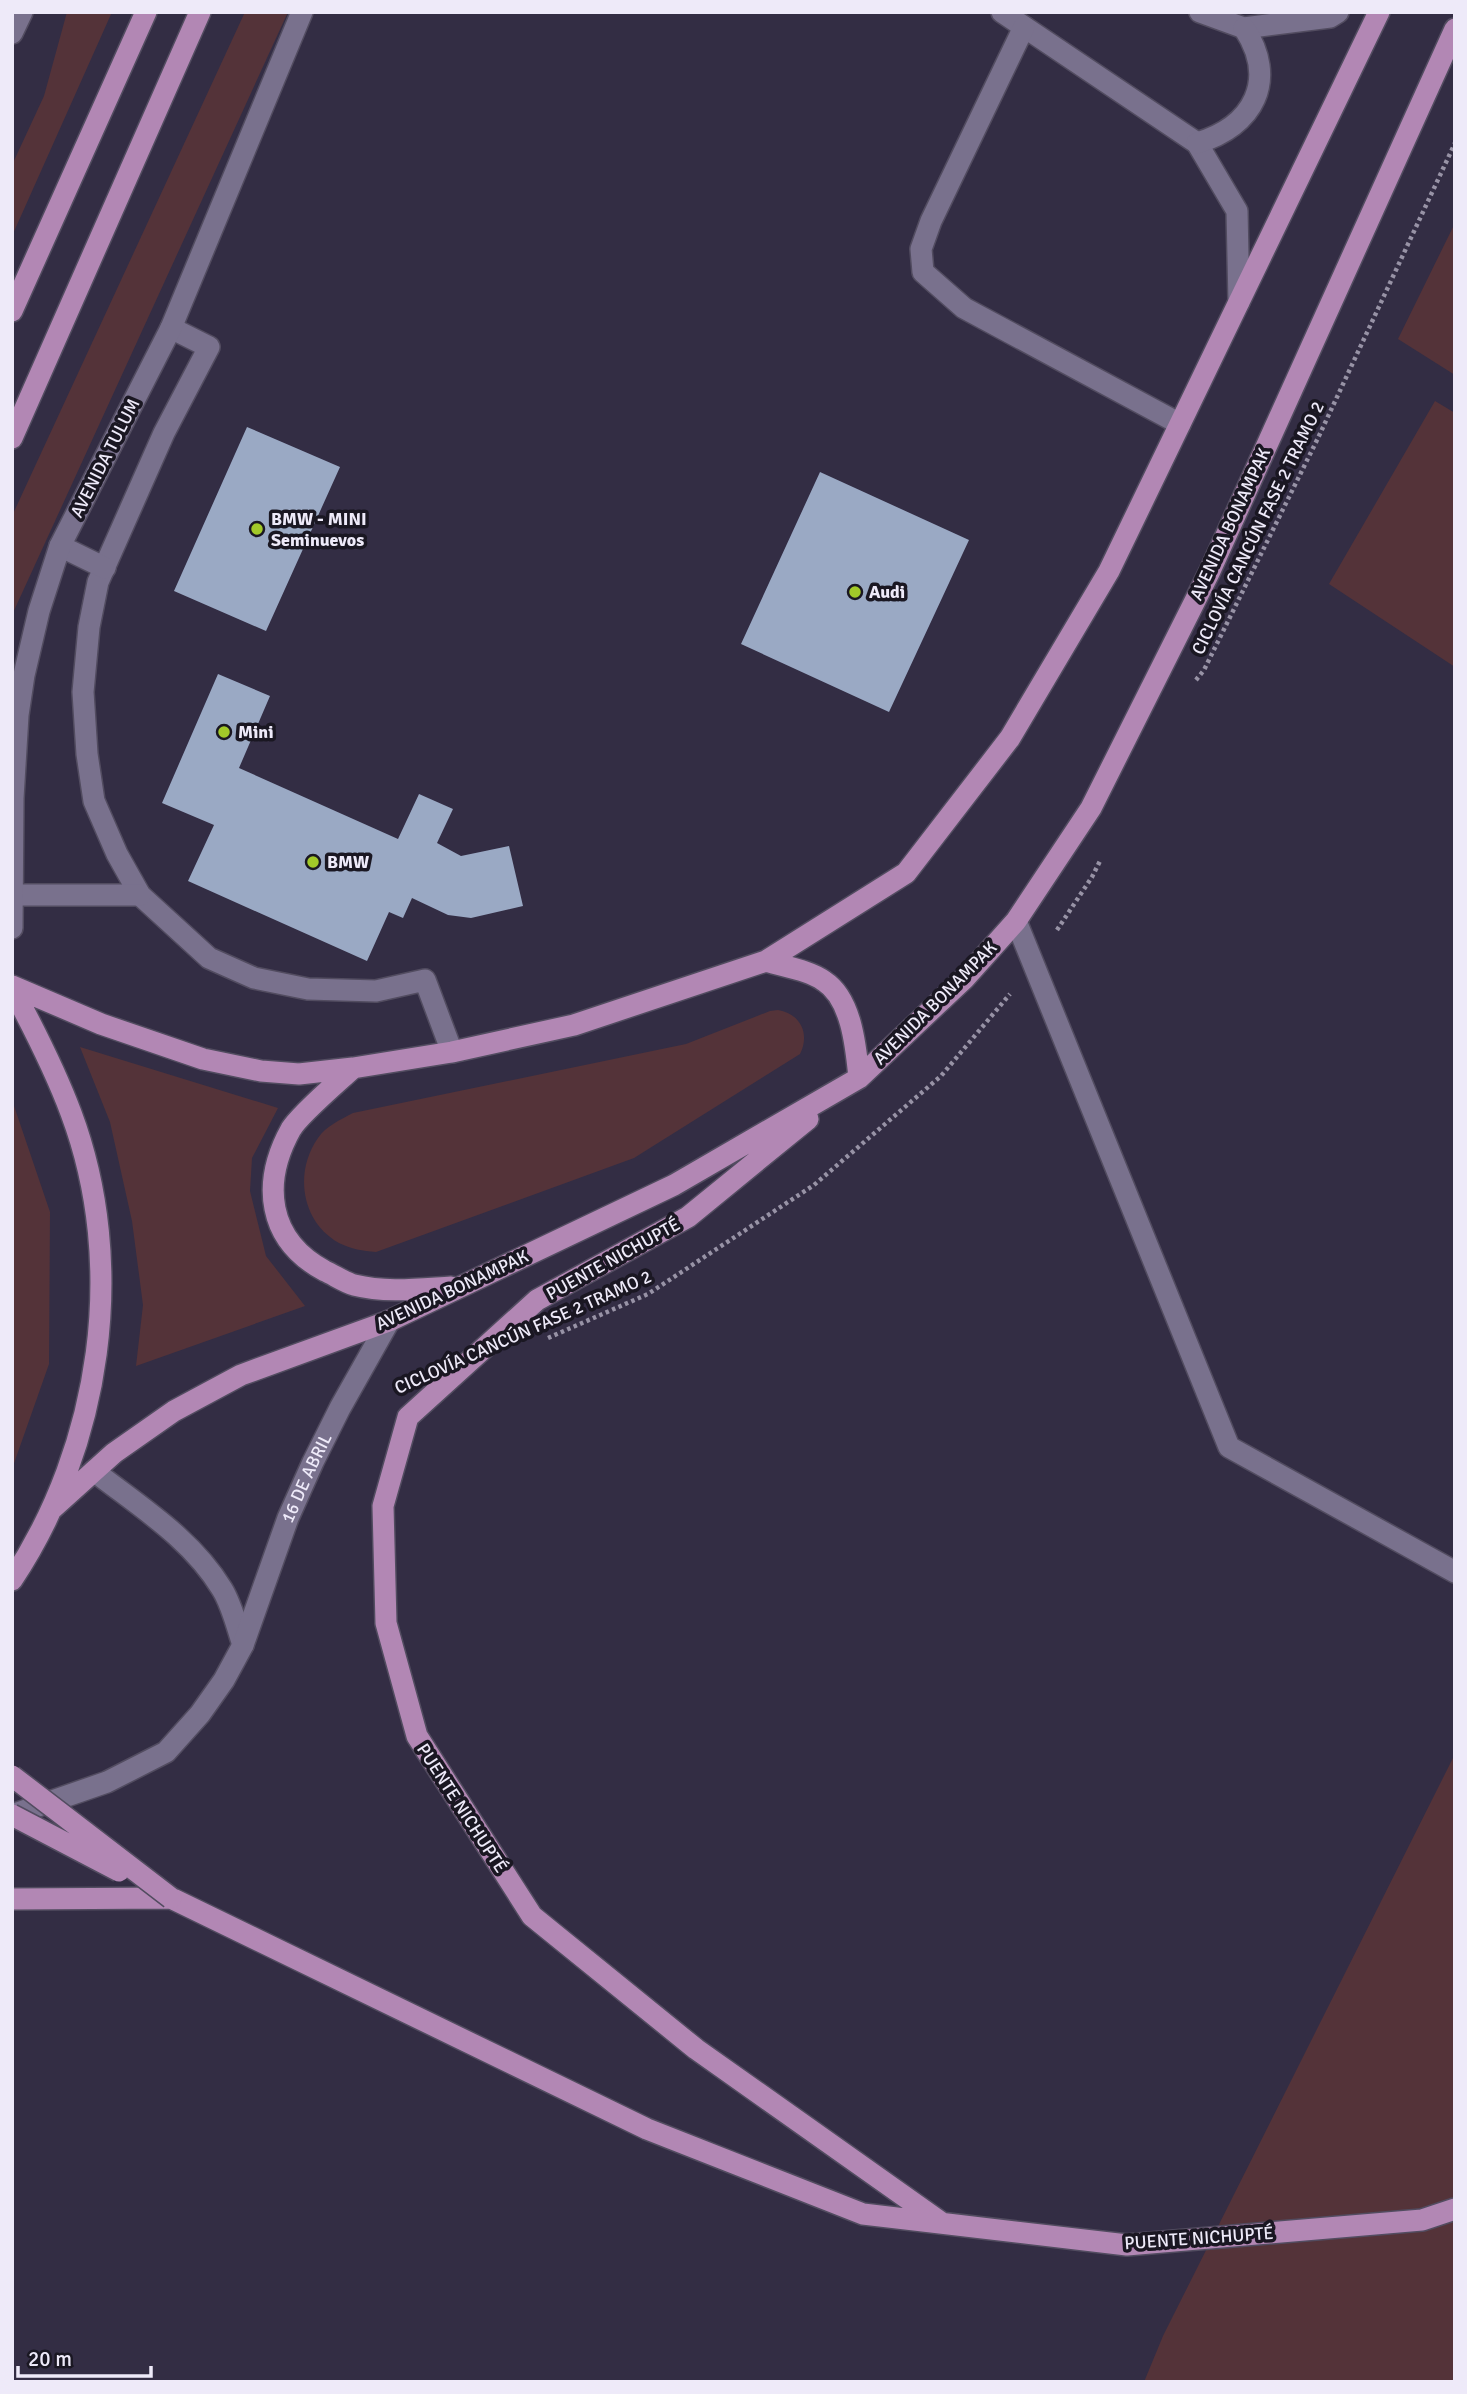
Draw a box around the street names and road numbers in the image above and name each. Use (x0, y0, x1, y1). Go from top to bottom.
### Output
street label: AVENIDA TULUM (66, 395, 144, 521)
street label: CICLOVÍA CANCÚN FASE 2 TRAMO 2 (1187, 398, 1329, 658)
street label: AVENIDA BONAMPAK (1185, 444, 1275, 604)
street label: AVENIDA BONAMPAK (869, 936, 1002, 1069)
street label: PUENTE NICHUPTÉ (542, 1213, 684, 1305)
street label: AVENIDA BONAMPAK (372, 1245, 532, 1335)
street label: CICLOVÍA CANCÚN FASE 2 TRAMO 2 (391, 1265, 655, 1399)
street label: 16 DE ABRIL (276, 1429, 337, 1526)
street label: PUENTE NICHUPTÉ (412, 1739, 512, 1877)
street label: PUENTE NICHUPTÉ (1124, 2222, 1274, 2254)

